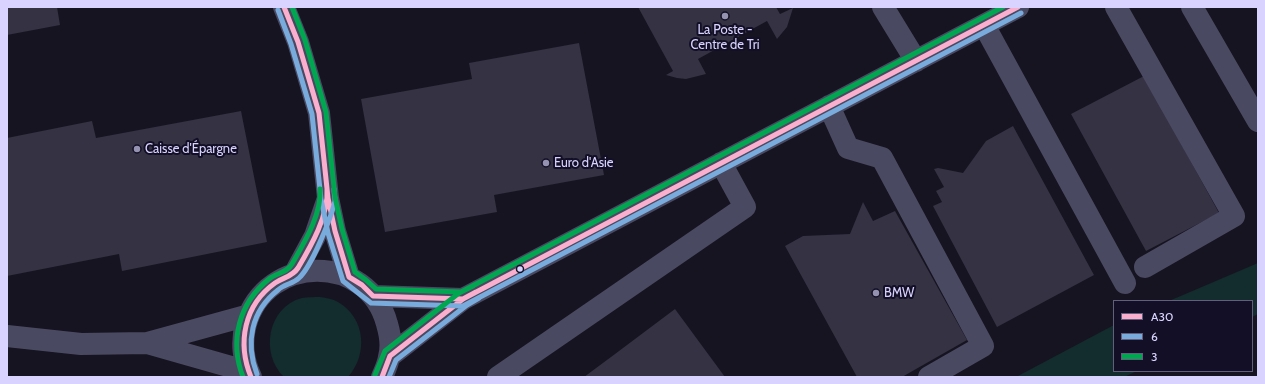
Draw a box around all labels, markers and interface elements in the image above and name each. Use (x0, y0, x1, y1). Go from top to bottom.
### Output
marker: La Poste - Centre de Tri (720, 11, 730, 21)
place label: La Poste - Centre de Tri (691, 22, 759, 53)
place label: Caisse d'Épargne (145, 141, 237, 157)
marker: Caisse d'Épargne (132, 144, 142, 154)
place label: Euro d'Asie (554, 155, 613, 171)
marker: Euro d'Asie (541, 158, 551, 168)
unlabelled marker (515, 264, 525, 274)
place label: BMW (884, 285, 914, 301)
marker: BMW (871, 288, 881, 298)
legend (1113, 300, 1253, 372)
text: A30 (1151, 309, 1173, 324)
text: 6 (1151, 329, 1158, 344)
text: 3 (1151, 349, 1158, 364)

